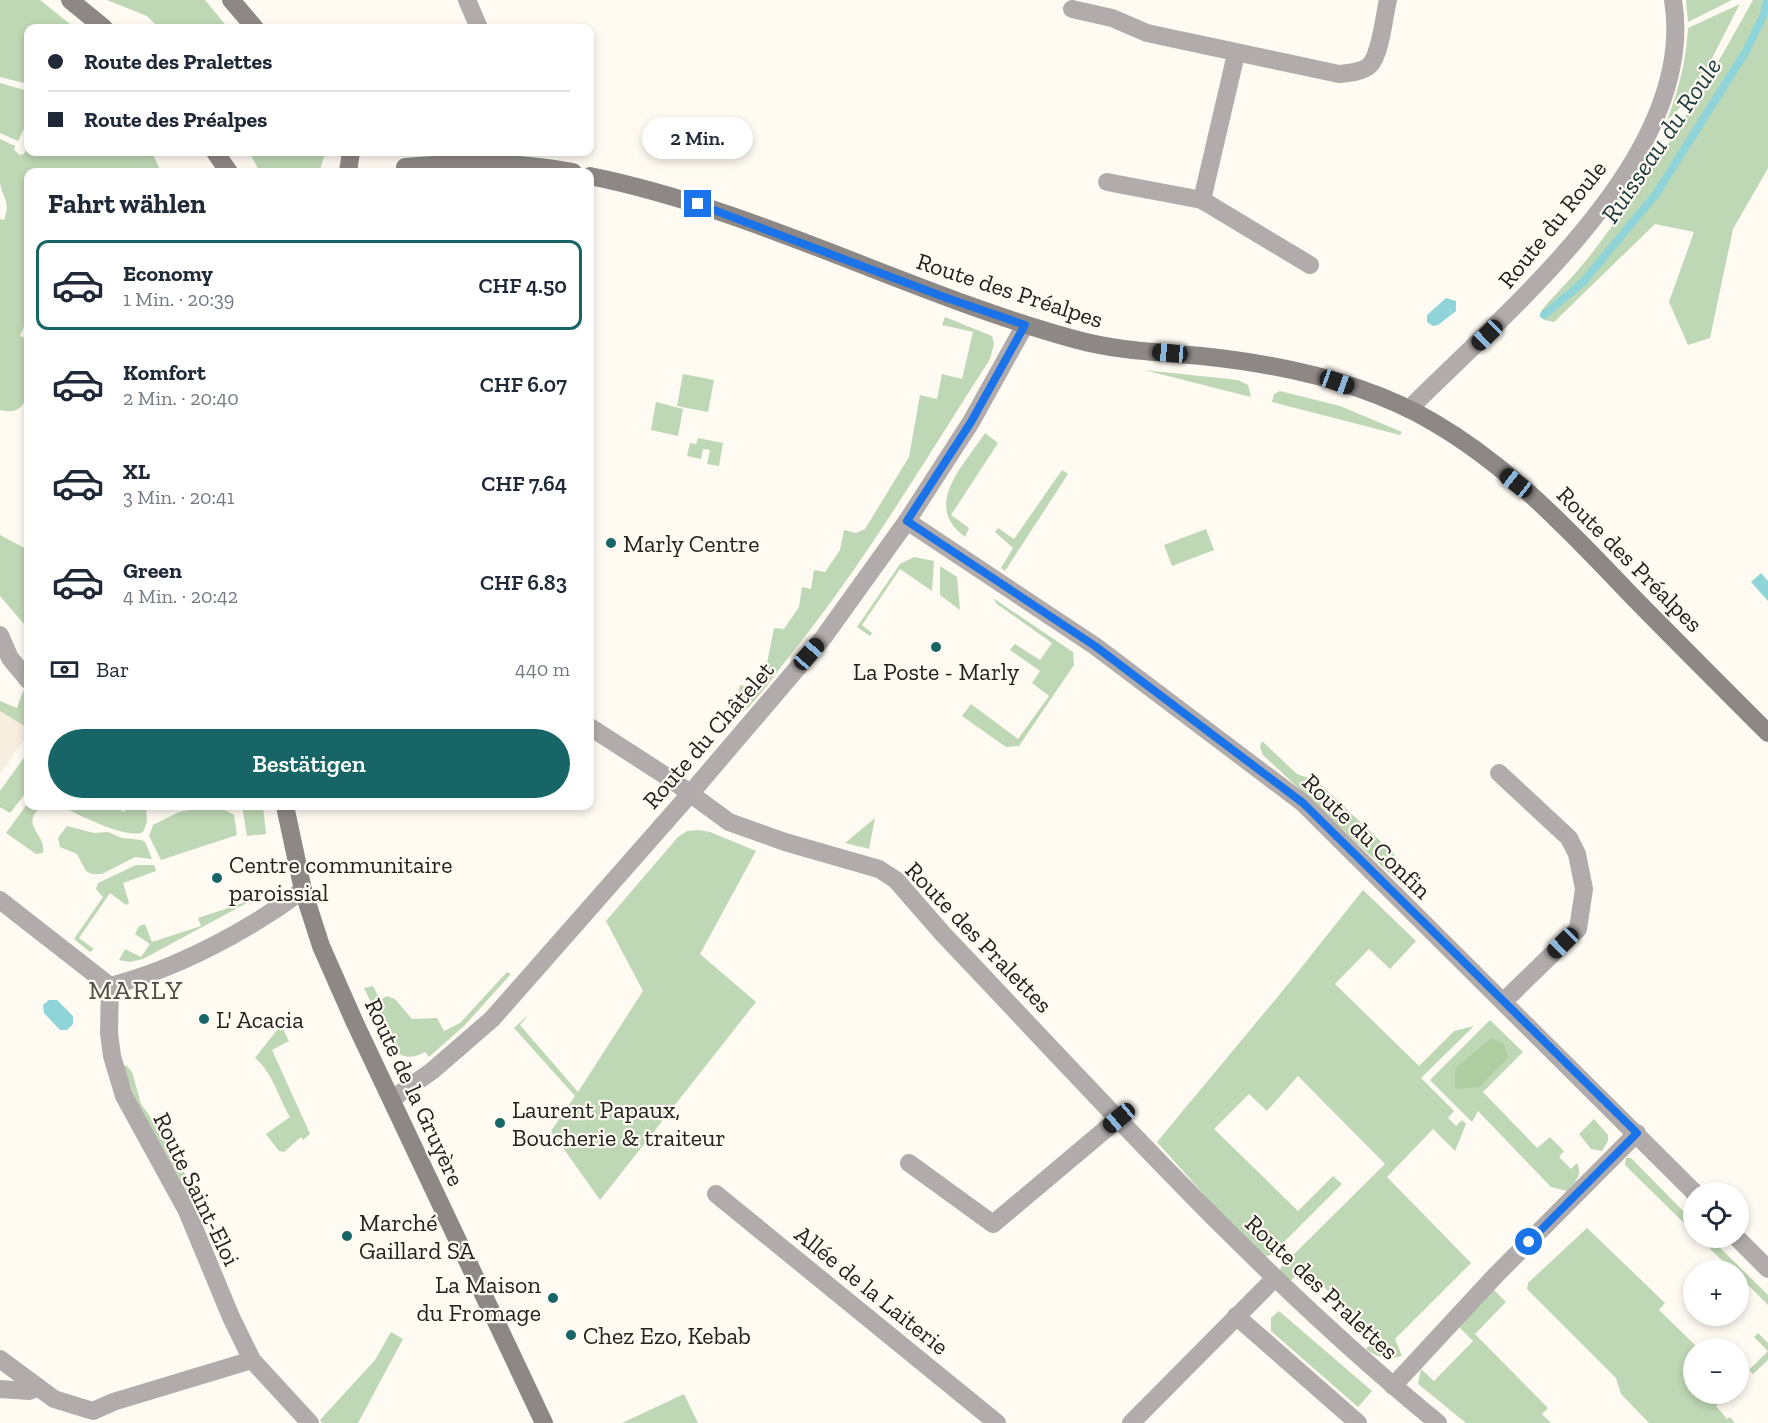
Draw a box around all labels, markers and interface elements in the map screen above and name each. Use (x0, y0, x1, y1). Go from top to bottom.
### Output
text: Route des Pralettes (84, 48, 272, 75)
water label: Ruisseau du Roule (1594, 51, 1728, 229)
text: Route des Préalpes (84, 106, 267, 133)
callout: 2 Min. (642, 117, 754, 159)
text: 2 Min. (670, 126, 725, 150)
street label: Route du Roule (1492, 154, 1612, 294)
text: Fahrt wählen (48, 188, 206, 220)
route end (684, 190, 711, 217)
street label: Route des Préalpes (913, 246, 1107, 334)
icon: car (51, 258, 105, 312)
text: Economy (123, 260, 213, 287)
text: CHF 4.50 (478, 272, 567, 299)
text: 1 Min. · 20:39 (123, 287, 234, 311)
car (1468, 316, 1506, 354)
car (1151, 342, 1189, 364)
icon: car (51, 357, 105, 411)
text: Komfort (123, 359, 206, 386)
car (1317, 367, 1357, 397)
text: CHF 6.07 (480, 371, 567, 398)
text: 2 Min. · 20:40 (123, 386, 239, 410)
icon: car (51, 456, 105, 510)
text: XL (123, 458, 150, 485)
car (1496, 465, 1536, 501)
text: CHF 7.64 (481, 470, 567, 497)
street label: Route des Préalpes (1551, 480, 1709, 638)
text: 3 Min. · 20:41 (123, 485, 234, 509)
place label: Marly Centre (623, 529, 759, 558)
marker: Marly Centre (604, 536, 618, 550)
icon: car (51, 555, 105, 609)
text: Green (123, 557, 182, 584)
text: CHF 6.83 (480, 569, 567, 596)
text: 4 Min. · 20:42 (123, 584, 238, 608)
car (790, 635, 828, 673)
marker: La Poste - Marly (929, 640, 943, 654)
icon: cash (48, 653, 81, 686)
street label: Route du Châtelet (636, 655, 780, 814)
text: Bar (96, 656, 129, 683)
text: 440 m (515, 657, 570, 681)
place label: La Poste - Marly (853, 657, 1020, 686)
button: Bestätigen (48, 729, 570, 798)
street label: Route du Confin (1297, 767, 1438, 905)
place label: Centre communitaire paroissial (229, 850, 453, 907)
street label: Route des Pralettes (899, 855, 1059, 1019)
marker: Centre communitaire paroissial (210, 871, 224, 885)
car (1544, 924, 1582, 962)
district label: MARLY (88, 974, 184, 1006)
street label: Route de la Gruyère (359, 994, 471, 1190)
place label: L' Acacia (216, 1005, 304, 1034)
marker: L' Acacia (197, 1012, 211, 1026)
place label: Laurent Papaux, Boucherie & traiteur (512, 1095, 726, 1152)
car (1099, 1100, 1139, 1136)
street label: Route Saint-Eloi (147, 1108, 247, 1271)
marker: Laurent Papaux, Boucherie & traiteur (493, 1116, 507, 1130)
map controls (1683, 1182, 1749, 1404)
button: locate (1683, 1182, 1749, 1248)
place label: Marché Gaillard SA (359, 1208, 475, 1265)
street label: Route des Pralettes (1239, 1209, 1405, 1365)
street label: Allée de la Laiterie (789, 1219, 955, 1361)
route start (1515, 1228, 1542, 1255)
marker: Marché Gaillard SA (340, 1229, 354, 1243)
button: + (1683, 1260, 1749, 1326)
place label: La Maison du Fromage (416, 1270, 541, 1327)
marker: La Maison du Fromage (546, 1291, 560, 1305)
place label: Chez Ezo, Kebab (583, 1321, 751, 1350)
marker: Chez Ezo, Kebab (564, 1328, 578, 1342)
button: − (1683, 1338, 1749, 1404)

